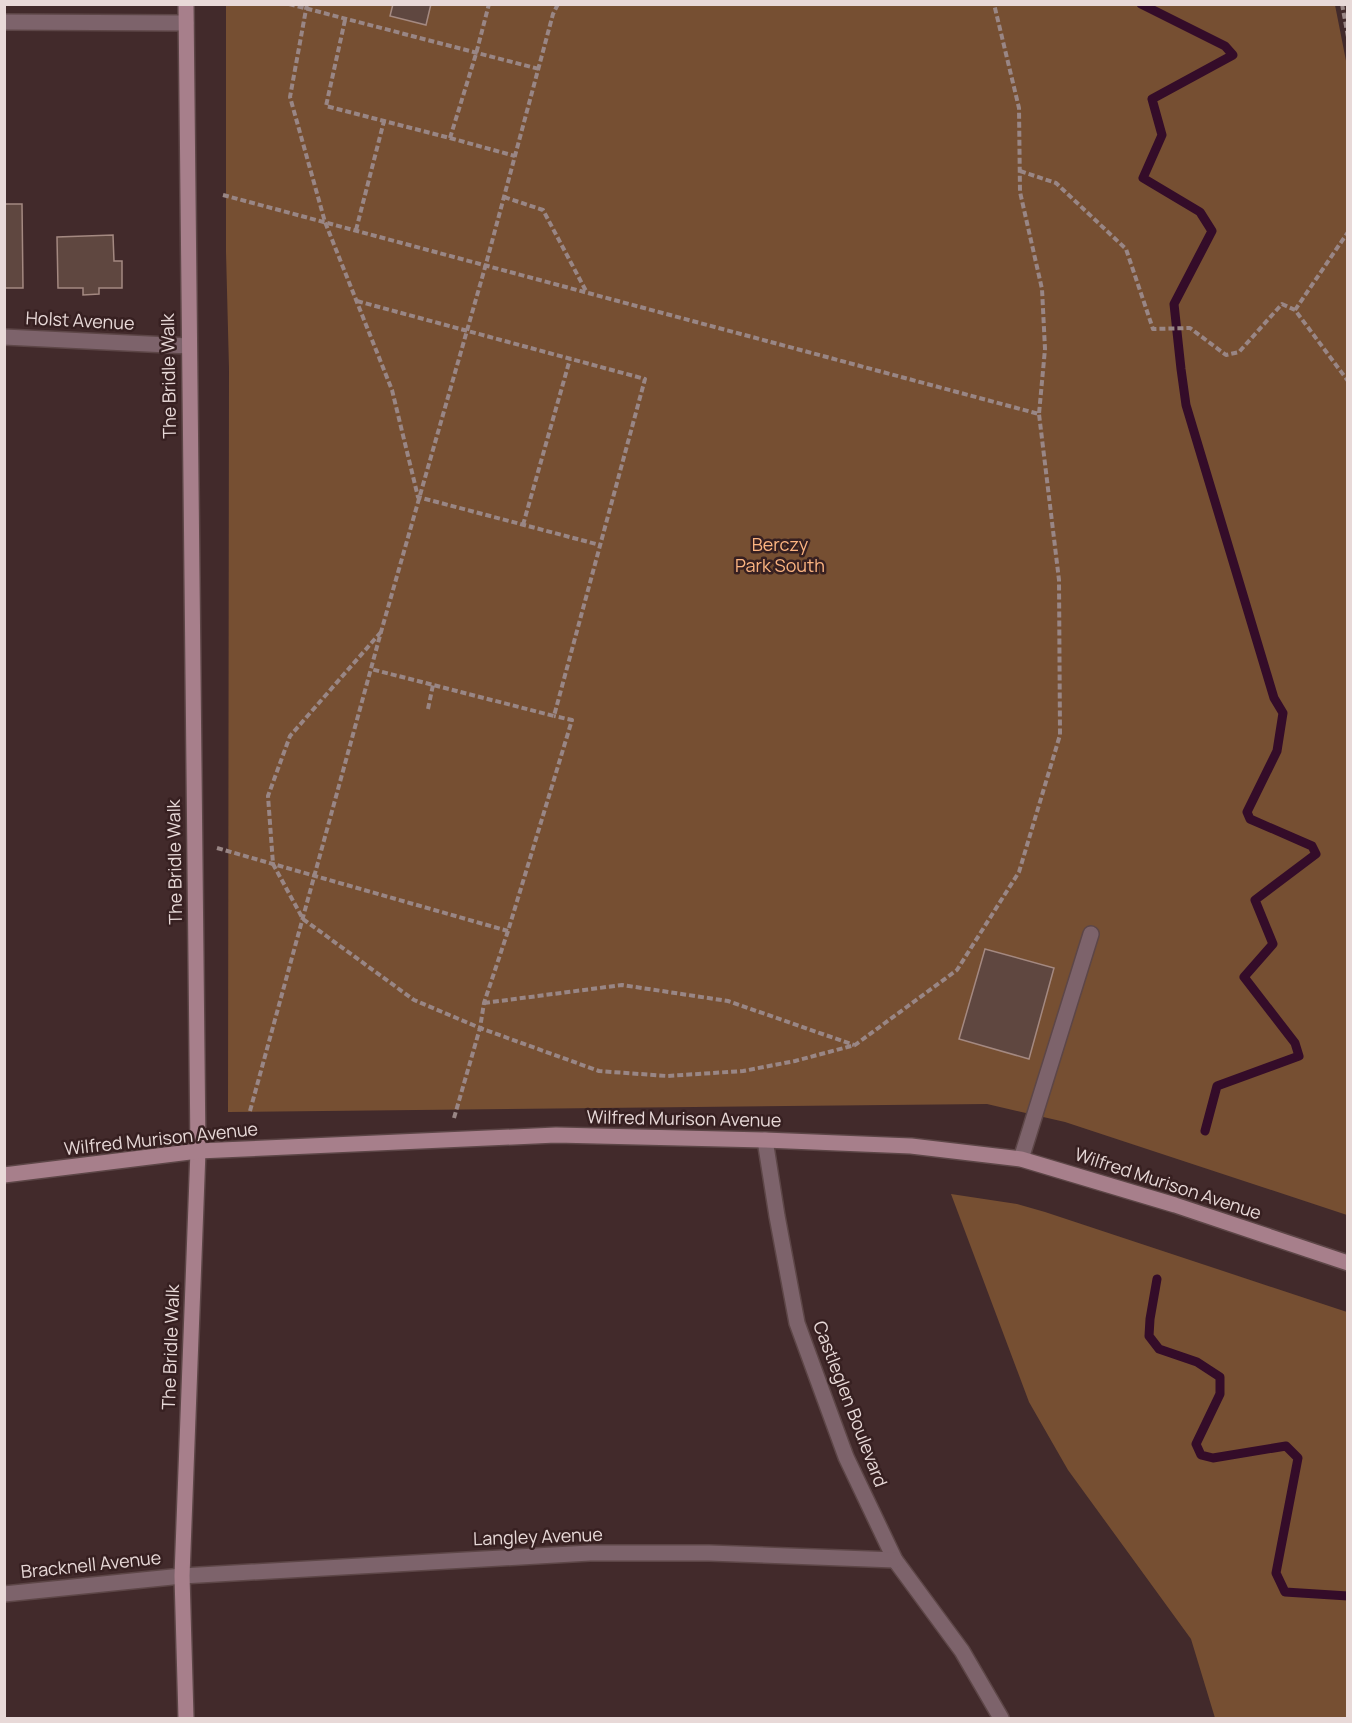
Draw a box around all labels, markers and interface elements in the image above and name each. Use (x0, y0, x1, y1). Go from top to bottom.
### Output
street label: Holst Avenue (25, 305, 135, 335)
street label: The Bridle Walk (155, 312, 181, 439)
park label: Berczy Park South (735, 532, 825, 577)
street label: The Bridle Walk (161, 798, 187, 925)
street label: Wilfred Murison Avenue (586, 1104, 782, 1132)
street label: Wilfred Murison Avenue (63, 1116, 259, 1160)
street label: Wilfred Murison Avenue (1072, 1142, 1265, 1225)
street label: The Bridle Walk (156, 1283, 184, 1410)
street label: Castleglen Boulevard (808, 1317, 894, 1490)
street label: Langley Avenue (473, 1522, 603, 1550)
street label: Bracknell Avenue (20, 1545, 162, 1583)

